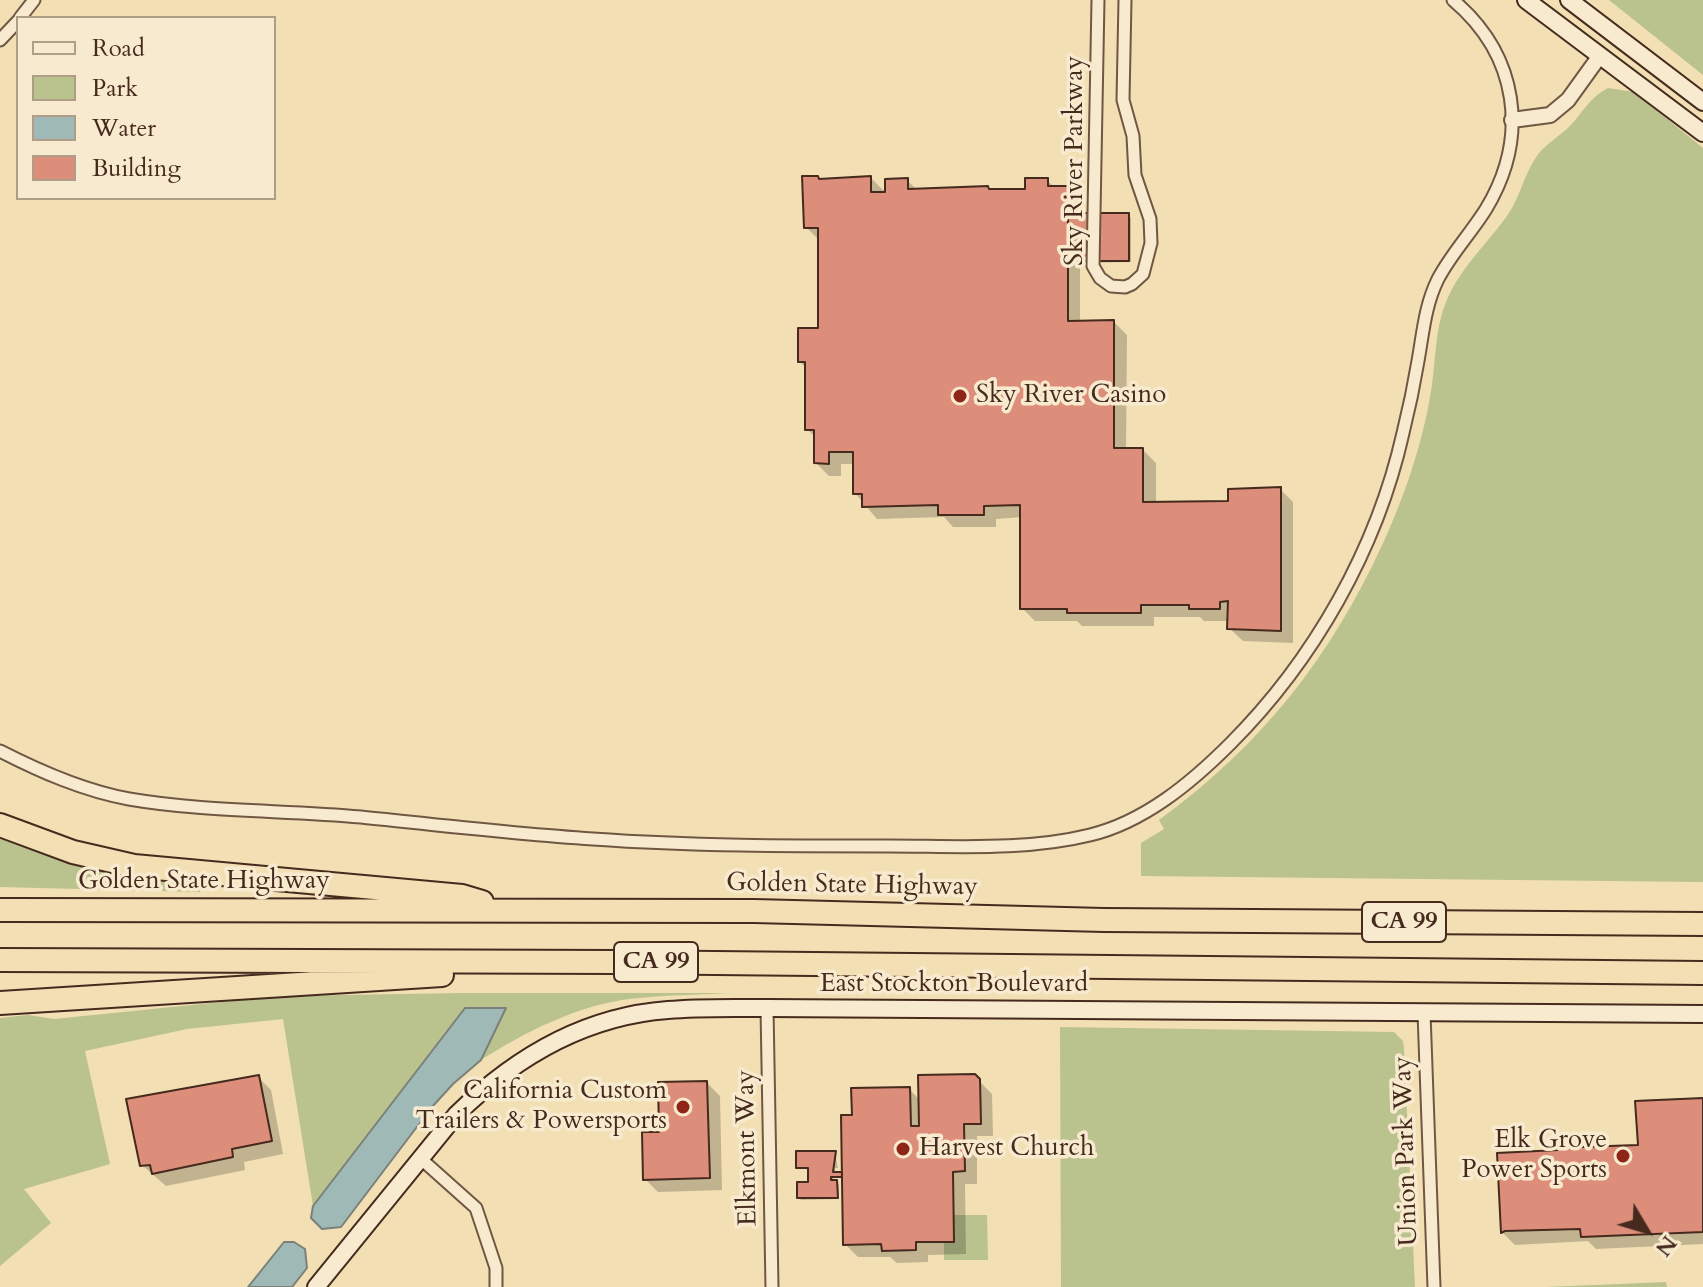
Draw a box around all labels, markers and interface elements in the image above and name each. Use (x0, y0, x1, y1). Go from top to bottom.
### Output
legend (16, 16, 276, 200)
text: Road (92, 32, 145, 65)
street label: Sky River Parkway (1060, 56, 1092, 266)
text: Park (92, 72, 138, 105)
text: Water (92, 112, 156, 145)
text: Building (92, 152, 181, 185)
place label: Sky River Casino (976, 380, 1166, 412)
marker: Sky River Casino (951, 387, 969, 405)
street label: Golden State Highway (78, 866, 330, 898)
street label: Golden State Highway (726, 868, 978, 904)
road number: CA 99 (1362, 902, 1446, 942)
road number: CA 99 (614, 942, 698, 982)
street label: East Stockton Boulevard (820, 969, 1088, 1001)
street label: Union Park Way (1388, 1056, 1426, 1246)
street label: Elkmont Way (731, 1070, 765, 1226)
place label: California Custom Trailers & Powersports (415, 1076, 667, 1138)
marker: California Custom Trailers & Powersports (674, 1098, 692, 1116)
place label: Elk Grove Power Sports (1461, 1125, 1607, 1186)
place label: Harvest Church (919, 1133, 1094, 1165)
marker: Harvest Church (894, 1140, 912, 1158)
marker: Elk Grove Power Sports (1614, 1147, 1632, 1165)
north arrow (1607, 1191, 1687, 1271)
text: N (1648, 1229, 1684, 1263)

